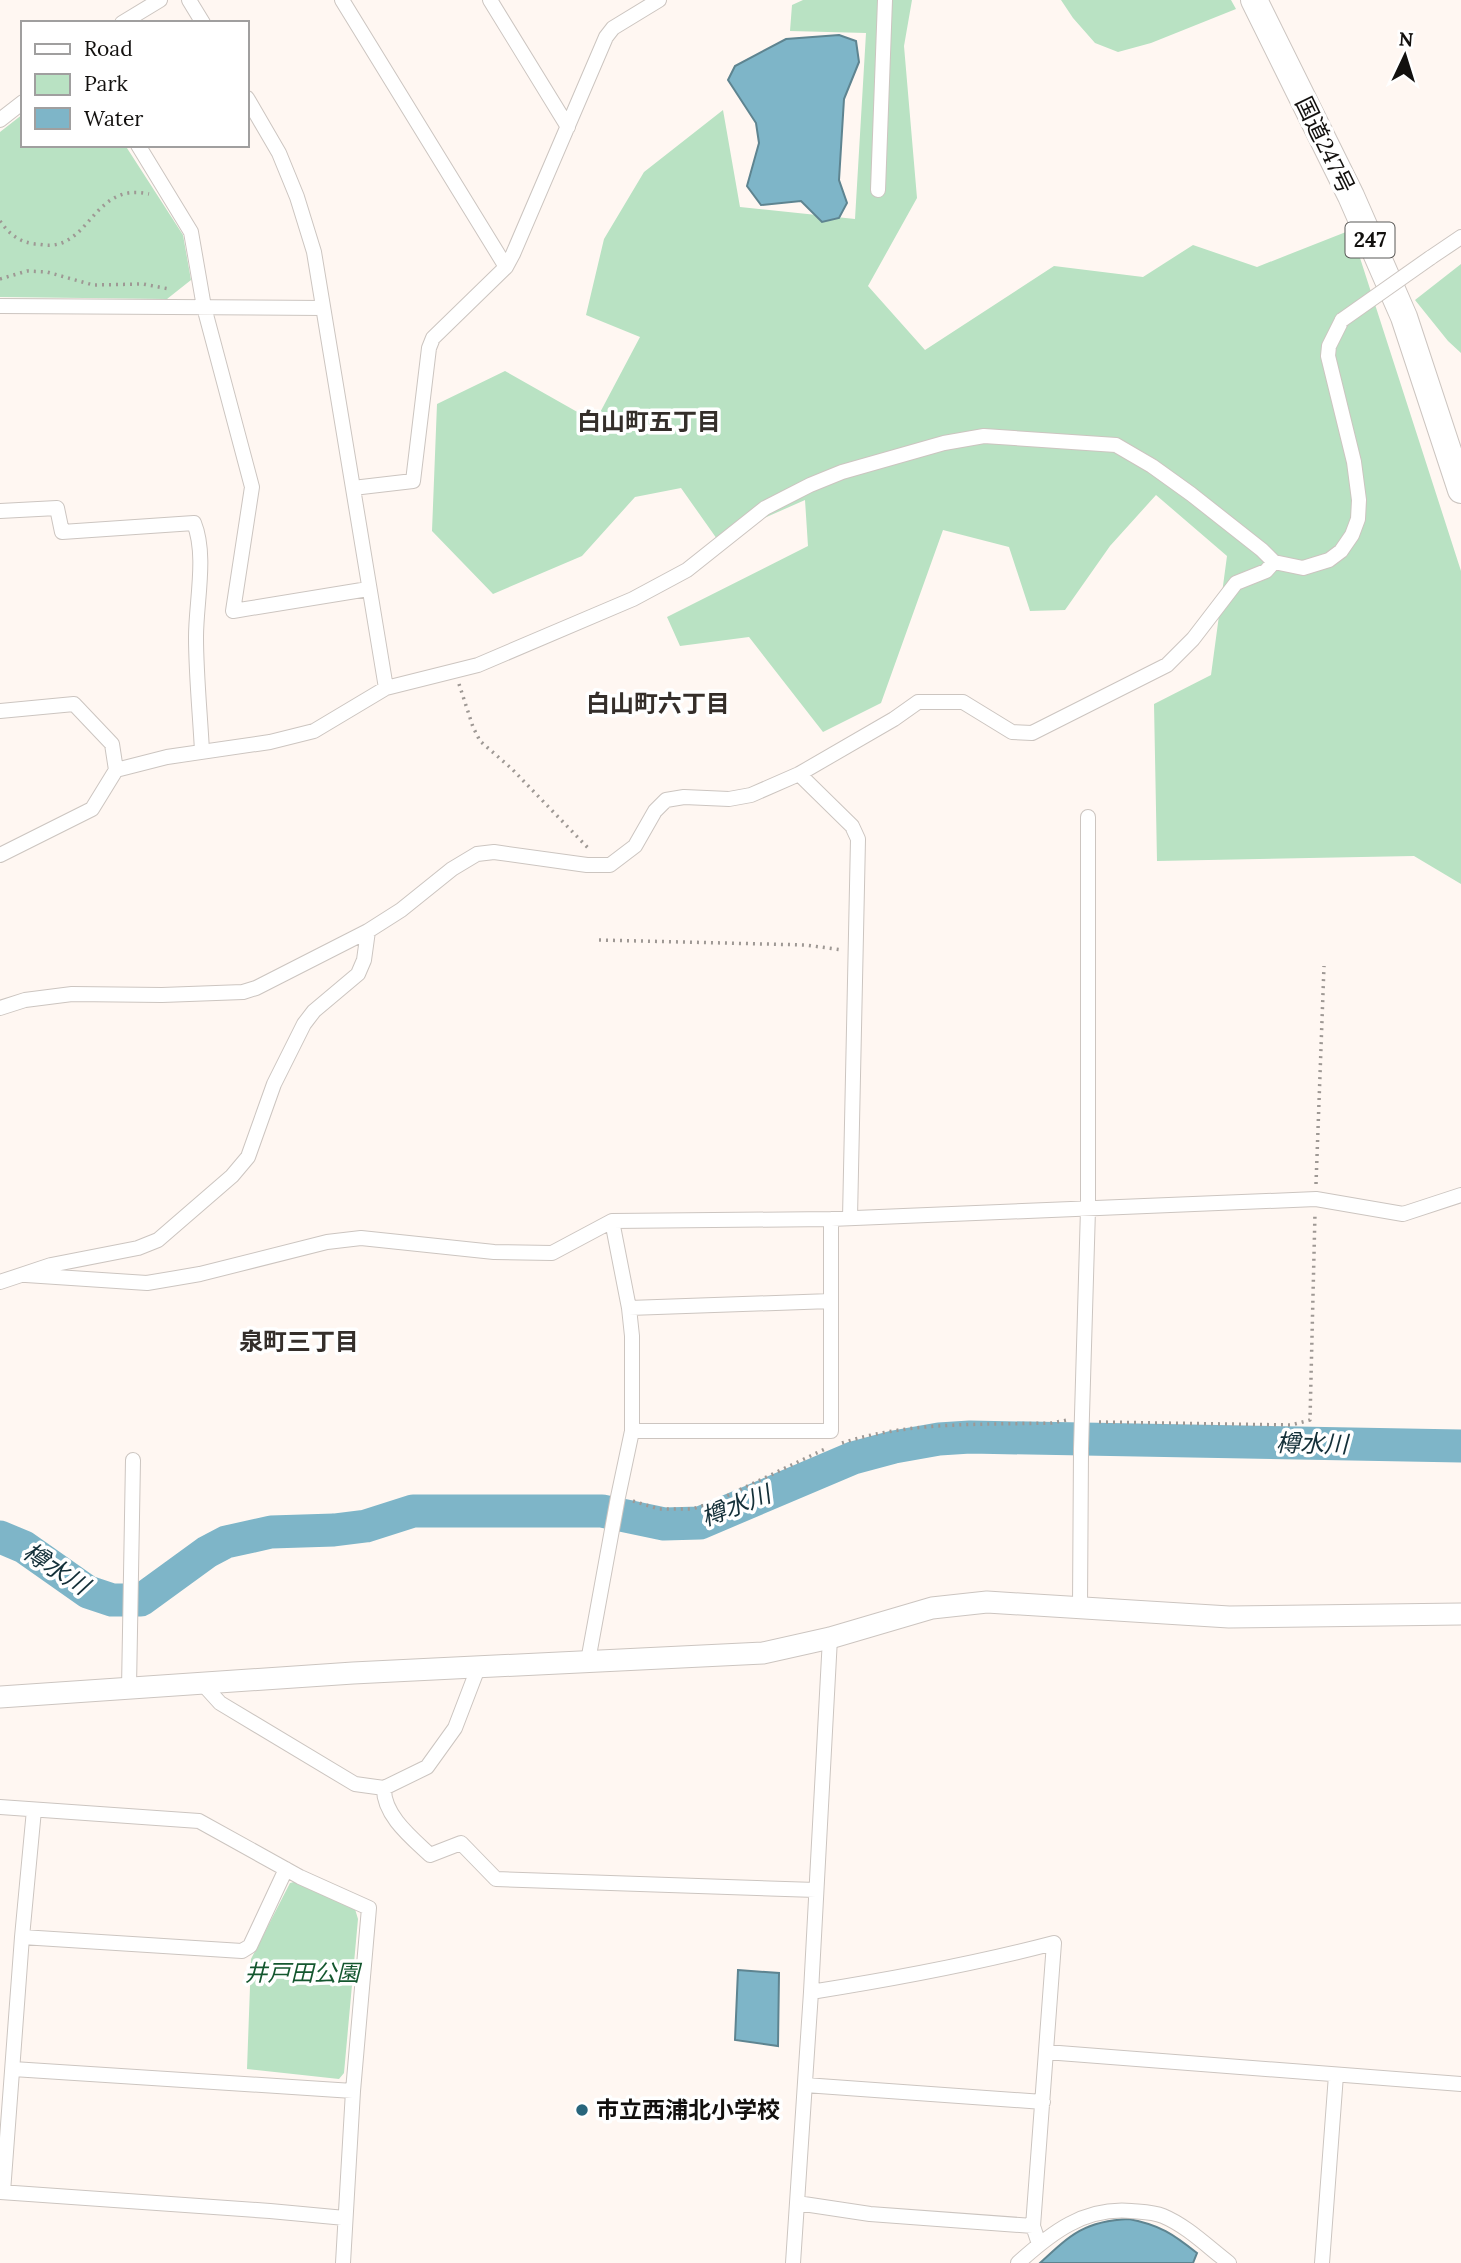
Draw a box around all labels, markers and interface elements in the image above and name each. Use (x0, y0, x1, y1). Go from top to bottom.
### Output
legend (21, 21, 248, 147)
north arrow (1370, 21, 1440, 91)
text: N (1398, 27, 1415, 52)
text: Road (84, 35, 133, 62)
text: Park (84, 70, 128, 97)
street label: 国道247号 (1290, 92, 1361, 198)
text: Water (84, 105, 143, 132)
road number: 247 (1346, 222, 1394, 258)
district label: 白山町五丁目 (577, 406, 721, 437)
district label: 白山町六丁目 (586, 688, 730, 719)
district label: 泉町三丁目 (239, 1326, 359, 1357)
water label: 樽水川 (1276, 1427, 1351, 1460)
water label: 樽水川 (697, 1477, 778, 1533)
water label: 樽水川 (18, 1536, 97, 1603)
park label: 井戸田公園 (245, 1958, 363, 1987)
place label: 市立西浦北小学校 (596, 2095, 780, 2124)
marker: 市立西浦北小学校 (574, 2102, 590, 2118)

